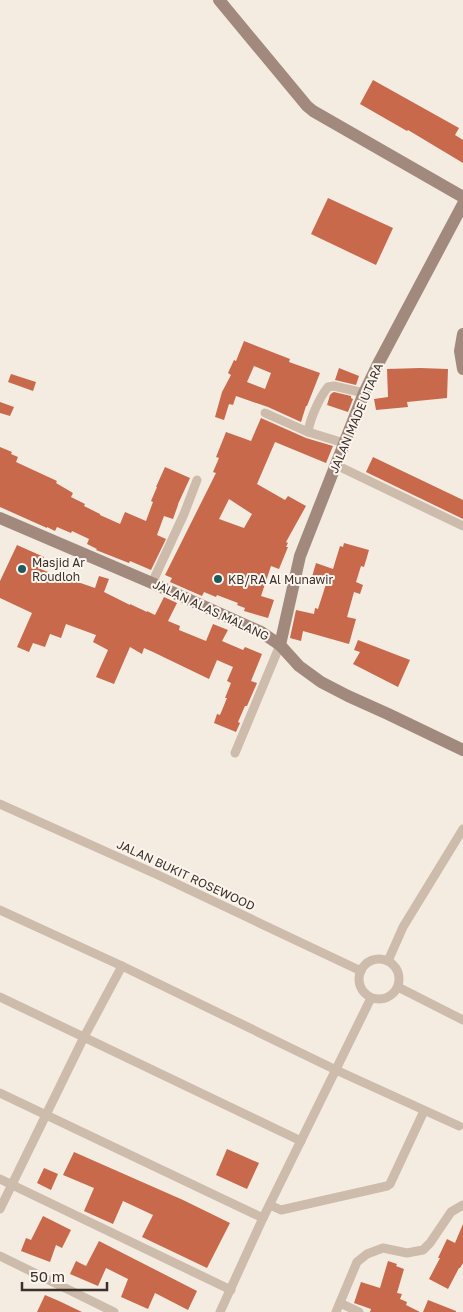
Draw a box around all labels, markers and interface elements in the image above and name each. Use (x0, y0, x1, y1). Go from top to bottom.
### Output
street label: JALAN MADE UTARA (326, 361, 386, 475)
place label: Masjid Ar Roudloh (32, 555, 85, 584)
marker: Masjid Ar Roudloh (16, 563, 28, 575)
place label: KB/RA Al Munawir (228, 572, 333, 587)
marker: KB/RA Al Munawir (212, 573, 224, 585)
street label: JALAN ALAS MALANG (150, 576, 272, 644)
street label: JALAN BUKIT ROSEWOOD (115, 836, 257, 914)
scale bar (22, 1260, 108, 1292)
text: 50 m (30, 1267, 65, 1285)

